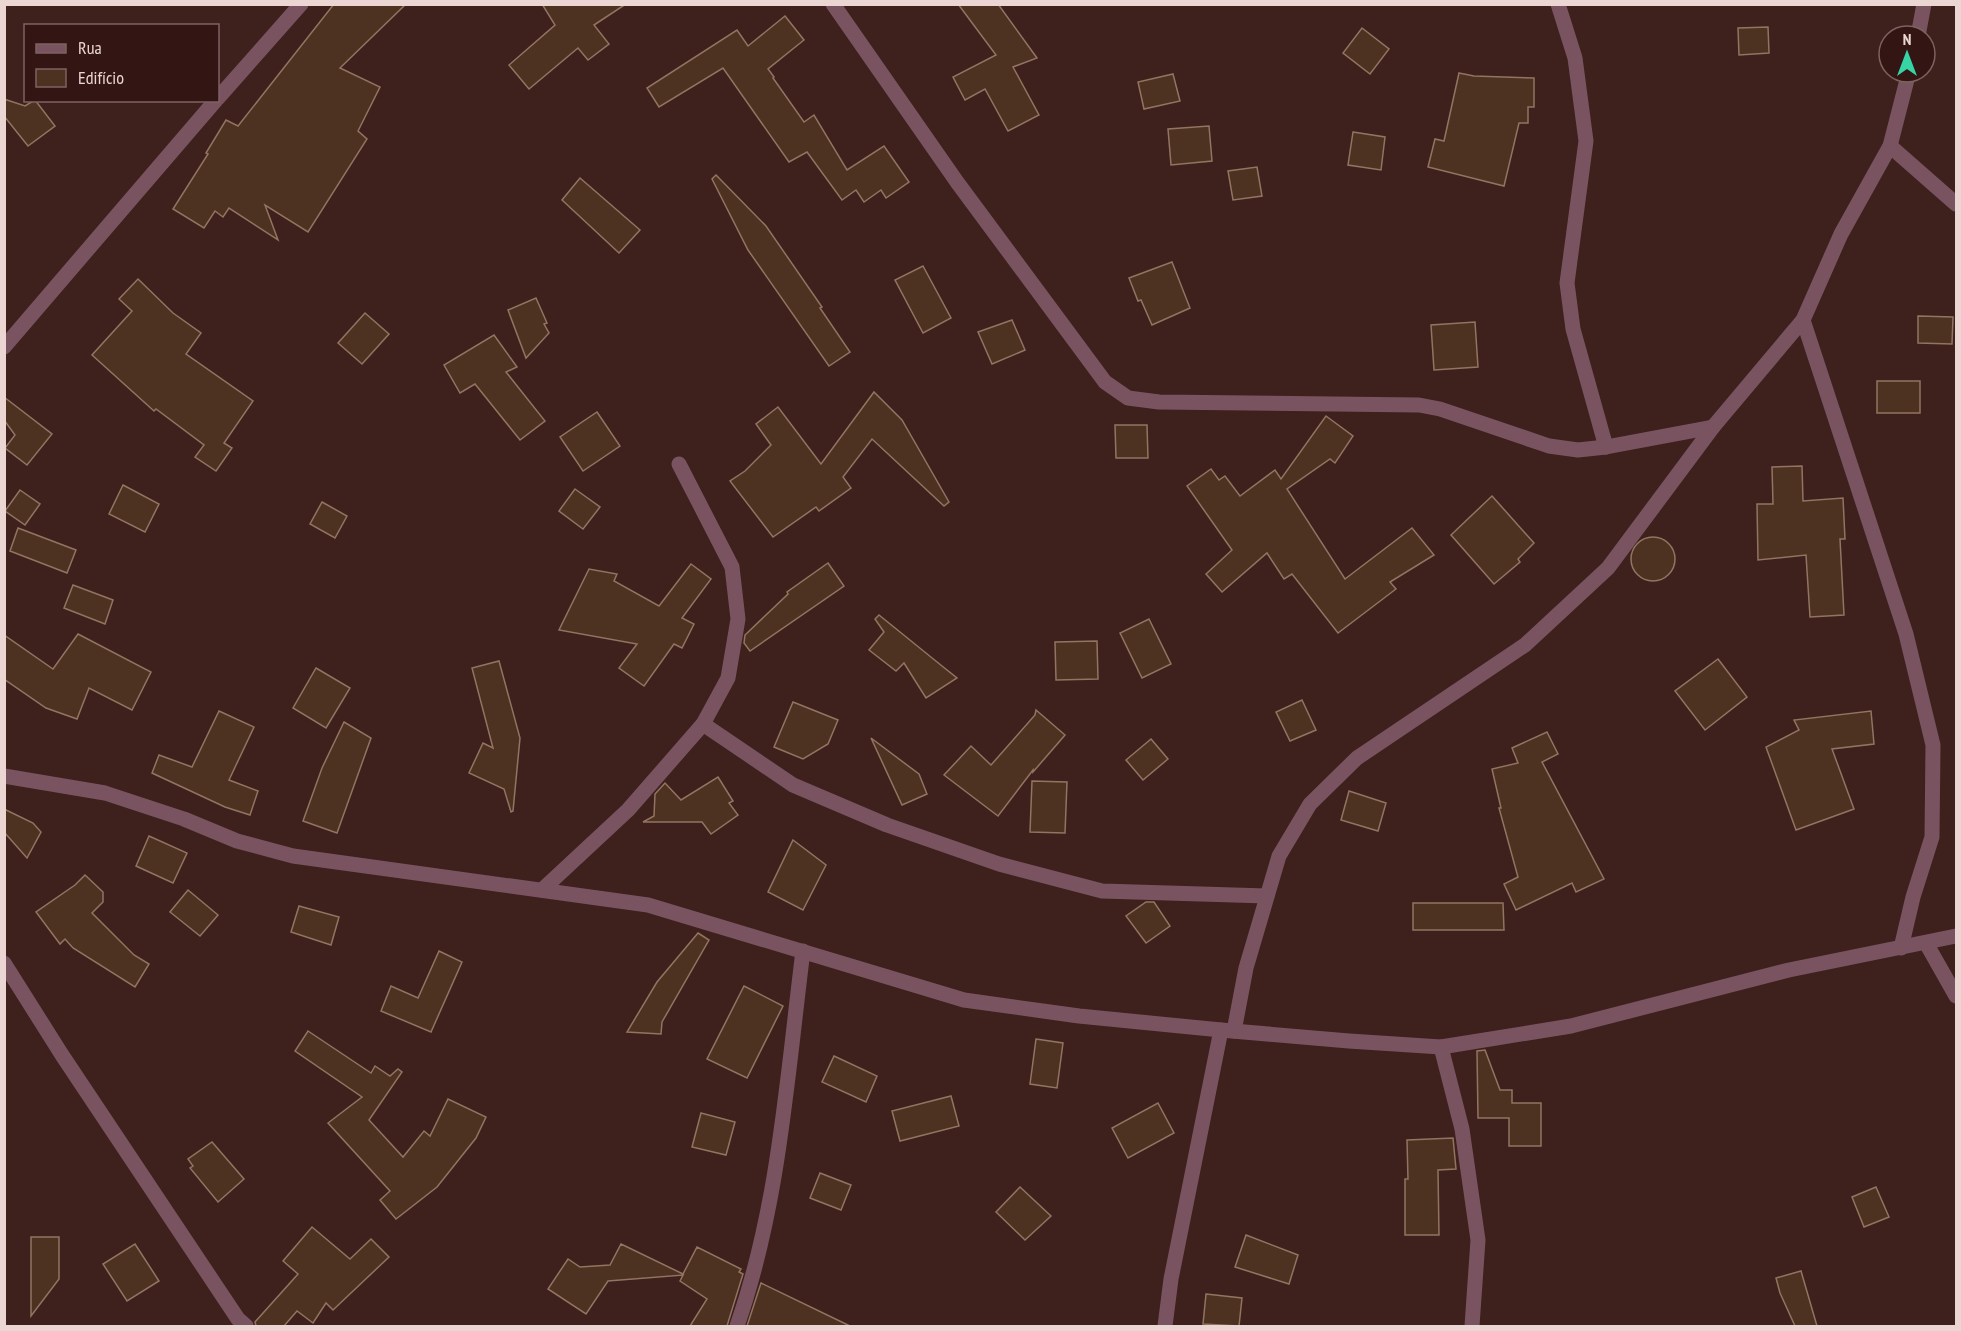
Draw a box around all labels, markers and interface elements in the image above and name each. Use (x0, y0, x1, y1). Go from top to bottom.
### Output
legend (24, 24, 219, 102)
north arrow (1877, 24, 1937, 84)
text: N (1903, 29, 1911, 49)
text: Rua (78, 36, 102, 59)
text: Edifício (78, 66, 124, 89)

